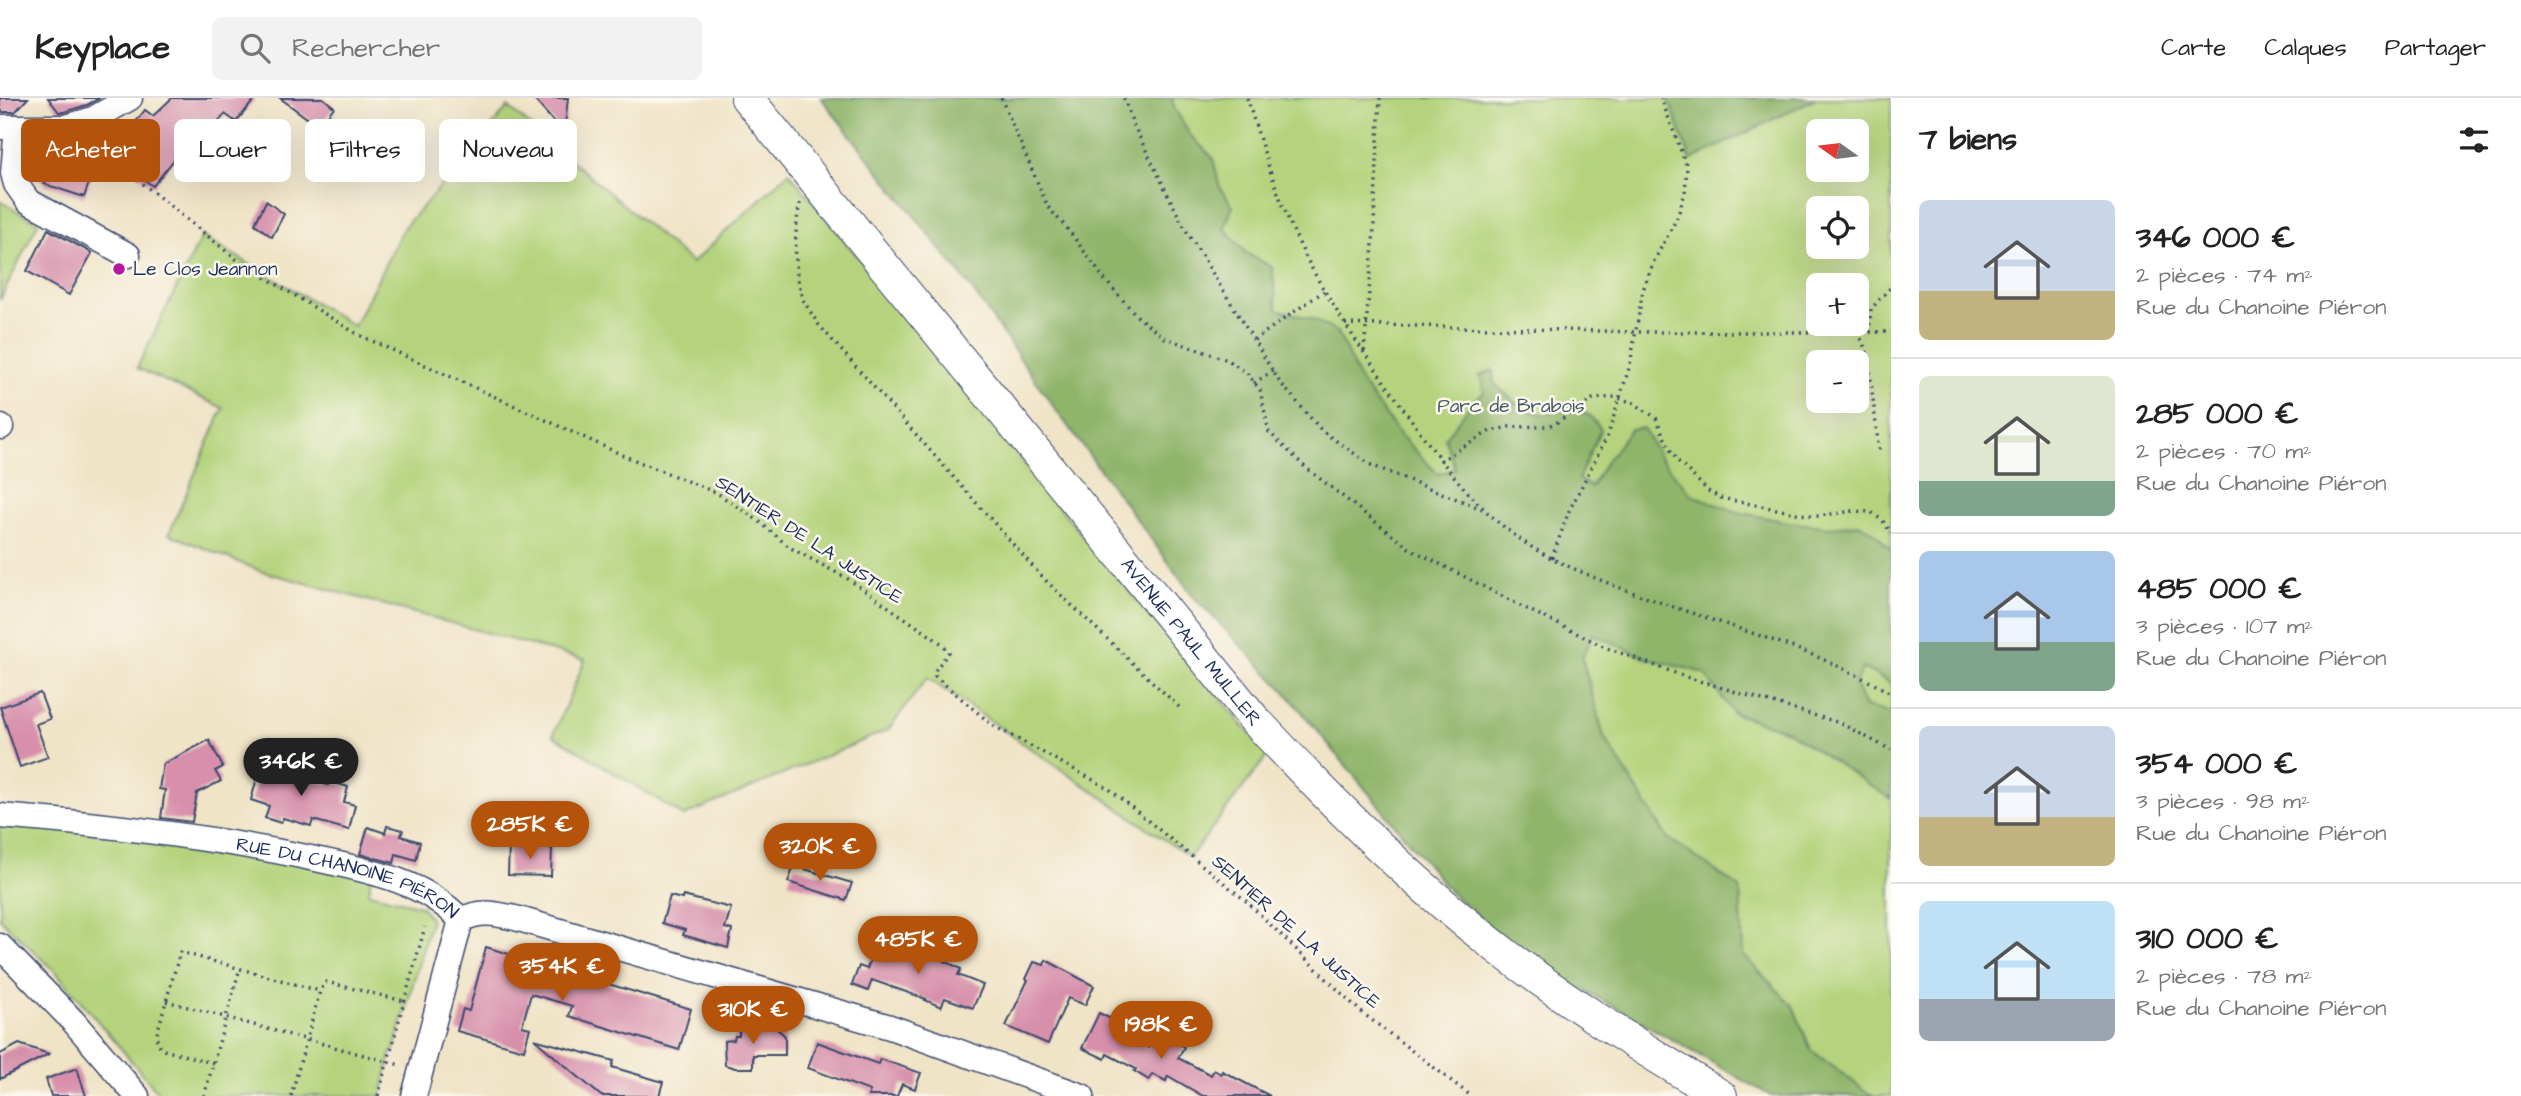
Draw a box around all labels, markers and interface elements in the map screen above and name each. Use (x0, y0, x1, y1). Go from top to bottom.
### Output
search box (212, 17, 702, 80)
text: Keyplace (35, 25, 170, 71)
icon: search (236, 29, 274, 67)
text: Rechercher (292, 30, 440, 66)
text: Carte (2161, 31, 2226, 65)
text: Calques (2264, 31, 2347, 65)
text: Partager (2385, 31, 2486, 65)
chip: Acheter (21, 119, 160, 182)
chip: Louer (174, 119, 291, 182)
chip: Filtres (305, 119, 425, 182)
chip: Nouveau (439, 119, 577, 182)
north arrow (1806, 119, 1869, 182)
map controls (1806, 119, 1869, 413)
text: 7 biens (1919, 119, 2017, 161)
icon: filters (2455, 121, 2493, 159)
button: locate (1806, 196, 1869, 259)
text: 346 000 € (2136, 217, 2295, 259)
icon: home (1975, 228, 2059, 312)
place label: Le Clos Jeannon (133, 256, 278, 283)
text: 2 pièces · 74 m² (2136, 259, 2313, 291)
marker: Le Clos Jeannon (111, 261, 127, 277)
button: + (1806, 273, 1869, 336)
text: Rue du Chanoine Piéron (2136, 291, 2387, 323)
button: − (1806, 350, 1869, 413)
park label: Parc de Brabois (1438, 393, 1584, 420)
text: 285 000 € (2136, 393, 2299, 435)
icon: home (1975, 404, 2059, 488)
text: 2 pièces · 70 m² (2136, 435, 2312, 467)
text: Rue du Chanoine Piéron (2136, 467, 2387, 499)
street label: SENTIER DE LA JUSTICE (710, 469, 908, 611)
street label: AVENUE PAUL MULLER (1114, 552, 1268, 732)
text: 485 000 € (2136, 568, 2302, 610)
icon: home (1975, 579, 2059, 663)
text: 3 pièces · 107 m² (2136, 610, 2313, 642)
text: Rue du Chanoine Piéron (2136, 642, 2387, 674)
pin: 346K € (244, 738, 358, 798)
text: 354 000 € (2136, 743, 2298, 785)
text: 346K € (259, 745, 343, 777)
icon: home (1975, 754, 2059, 838)
text: 3 pièces · 98 m² (2136, 785, 2310, 817)
pin: 285K € (473, 802, 587, 861)
text: 285K € (487, 808, 573, 840)
text: Rue du Chanoine Piéron (2136, 817, 2387, 849)
pin: 320K € (763, 824, 877, 883)
text: 320K € (780, 830, 860, 862)
street label: RUE DU CHANOINE PIÉRON (234, 831, 465, 925)
street label: SENTIER DE LA JUSTICE (1206, 849, 1386, 1015)
pin: 485K € (861, 916, 975, 976)
text: 310 000 € (2136, 918, 2279, 960)
text: 485K € (874, 923, 962, 955)
icon: home (1975, 929, 2059, 1013)
pin: 354K € (505, 944, 619, 1003)
text: 354K € (519, 950, 605, 982)
text: 2 pièces · 78 m² (2136, 960, 2312, 992)
pin: 310K € (696, 986, 810, 1046)
text: Rue du Chanoine Piéron (2136, 992, 2387, 1024)
text: 310K € (718, 993, 788, 1025)
pin: 198K € (1104, 1002, 1218, 1061)
text: 198K € (1125, 1008, 1197, 1040)

